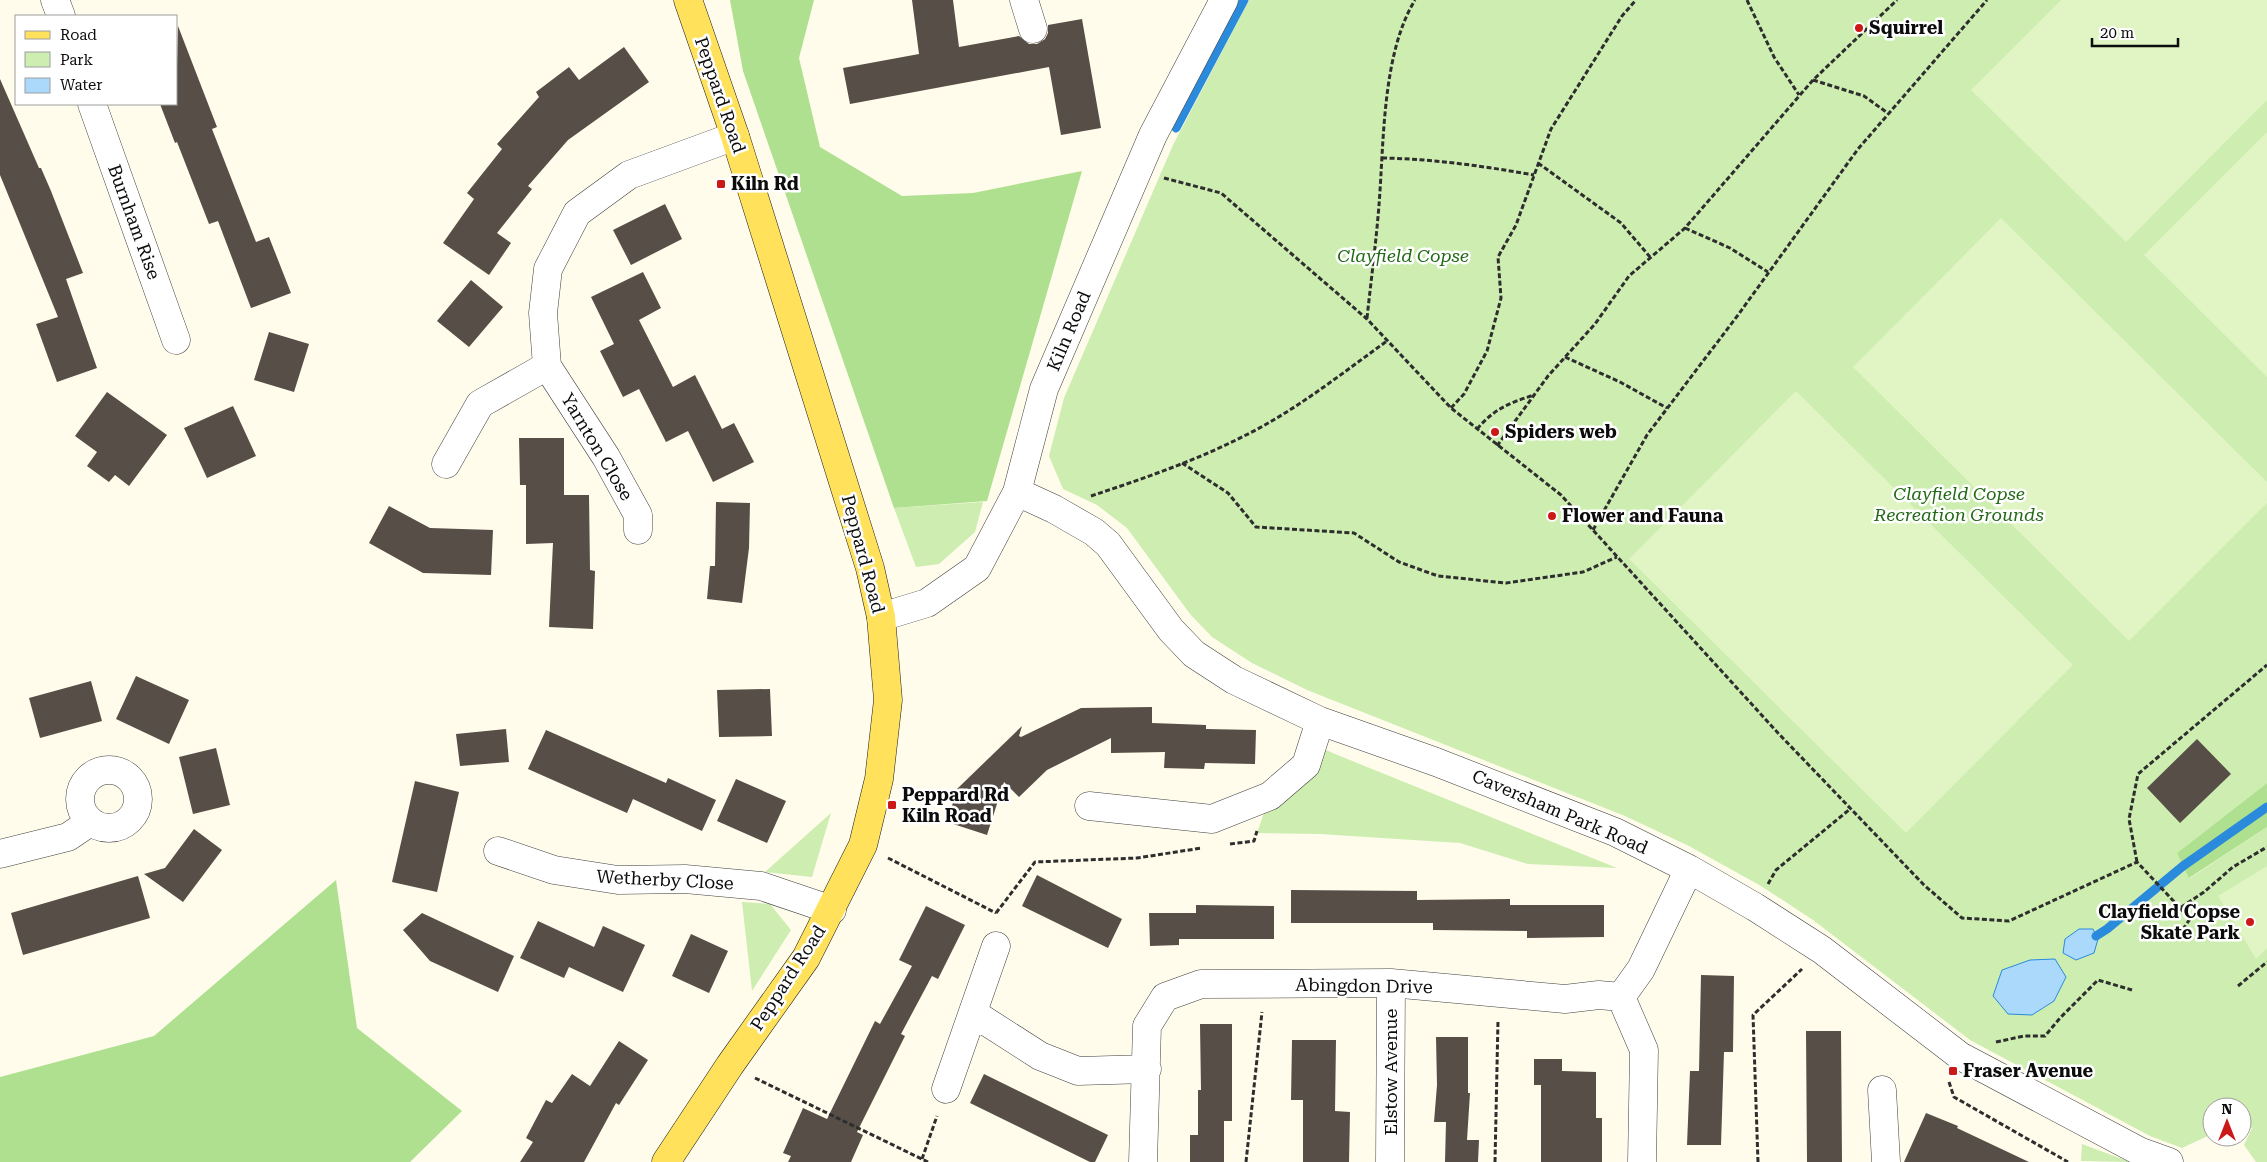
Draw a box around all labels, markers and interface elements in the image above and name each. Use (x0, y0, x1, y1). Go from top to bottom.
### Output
legend (15, 15, 178, 105)
scale bar (2092, 15, 2178, 47)
place label: Squirrel (1869, 17, 1943, 38)
marker: Squirrel (1853, 22, 1865, 34)
text: 20 m (2100, 24, 2135, 42)
text: Road (60, 26, 97, 44)
street label: Peppard Road (691, 34, 750, 156)
text: Park (60, 51, 94, 69)
text: Water (60, 76, 102, 94)
street label: Burnham Rise (104, 161, 165, 282)
place label: Kiln Rd (731, 173, 799, 194)
marker: Kiln Rd (715, 178, 727, 190)
park label: Clayfield Copse (1337, 245, 1469, 266)
street label: Kiln Road (1042, 287, 1095, 374)
street label: Yarnton Close (557, 389, 638, 504)
place label: Spiders web (1505, 421, 1617, 442)
marker: Spiders web (1489, 426, 1501, 438)
park label: Clayfield Copse Recreation Grounds (1873, 483, 2044, 525)
street label: Peppard Road (838, 492, 889, 616)
place label: Flower and Fauna (1562, 505, 1724, 526)
marker: Flower and Fauna (1546, 510, 1558, 522)
street label: Caversham Park Road (1469, 765, 1652, 858)
place label: Peppard Rd Kiln Road (902, 784, 1009, 826)
marker: Peppard Rd Kiln Road (886, 799, 898, 811)
street label: Wetherby Close (596, 865, 734, 894)
place label: Clayfield Copse Skate Park (2098, 901, 2241, 943)
marker: Clayfield Copse Skate Park (2244, 916, 2256, 928)
street label: Peppard Road (746, 921, 830, 1034)
street label: Abingdon Drive (1295, 974, 1433, 997)
street label: Elstow Avenue (1380, 1008, 1401, 1135)
place label: Fraser Avenue (1963, 1060, 2093, 1081)
marker: Fraser Avenue (1947, 1065, 1959, 1077)
north arrow (2202, 1097, 2252, 1147)
text: N (2222, 1101, 2233, 1117)

